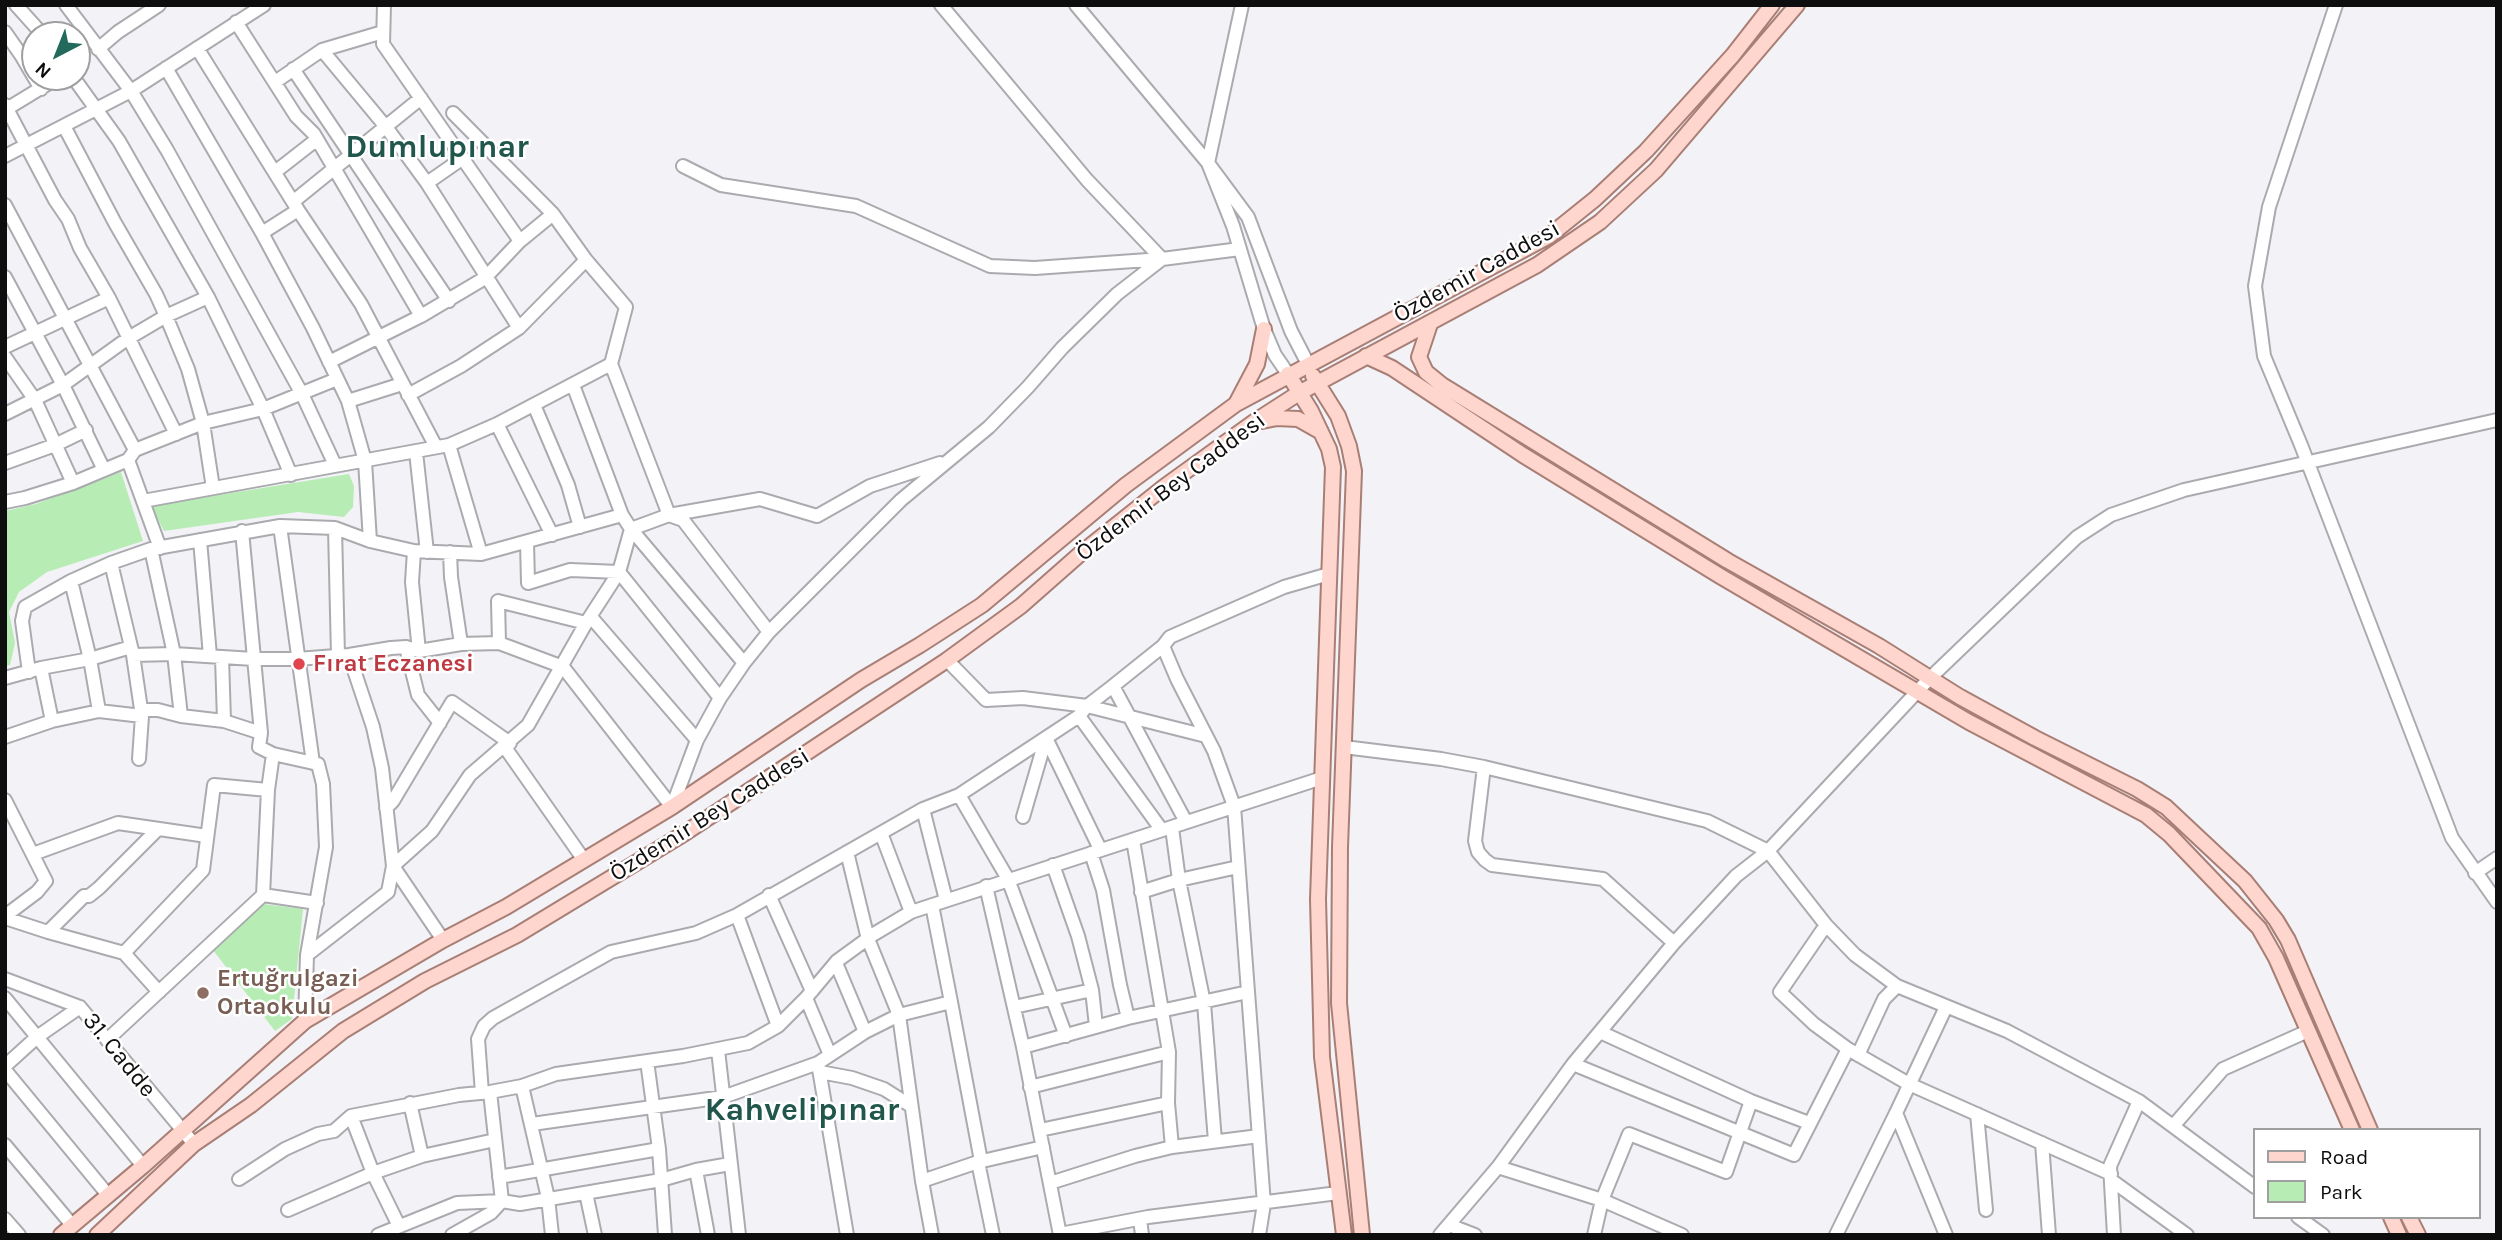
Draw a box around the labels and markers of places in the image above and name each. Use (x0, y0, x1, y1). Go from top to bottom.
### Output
place label: Fırat Eczanesi (313, 650, 474, 678)
marker: Fırat Eczanesi (291, 656, 307, 672)
place label: Ertuğrulgazi Ortaokulu (217, 965, 359, 1021)
marker: Ertuğrulgazi Ortaokulu (195, 985, 211, 1001)

